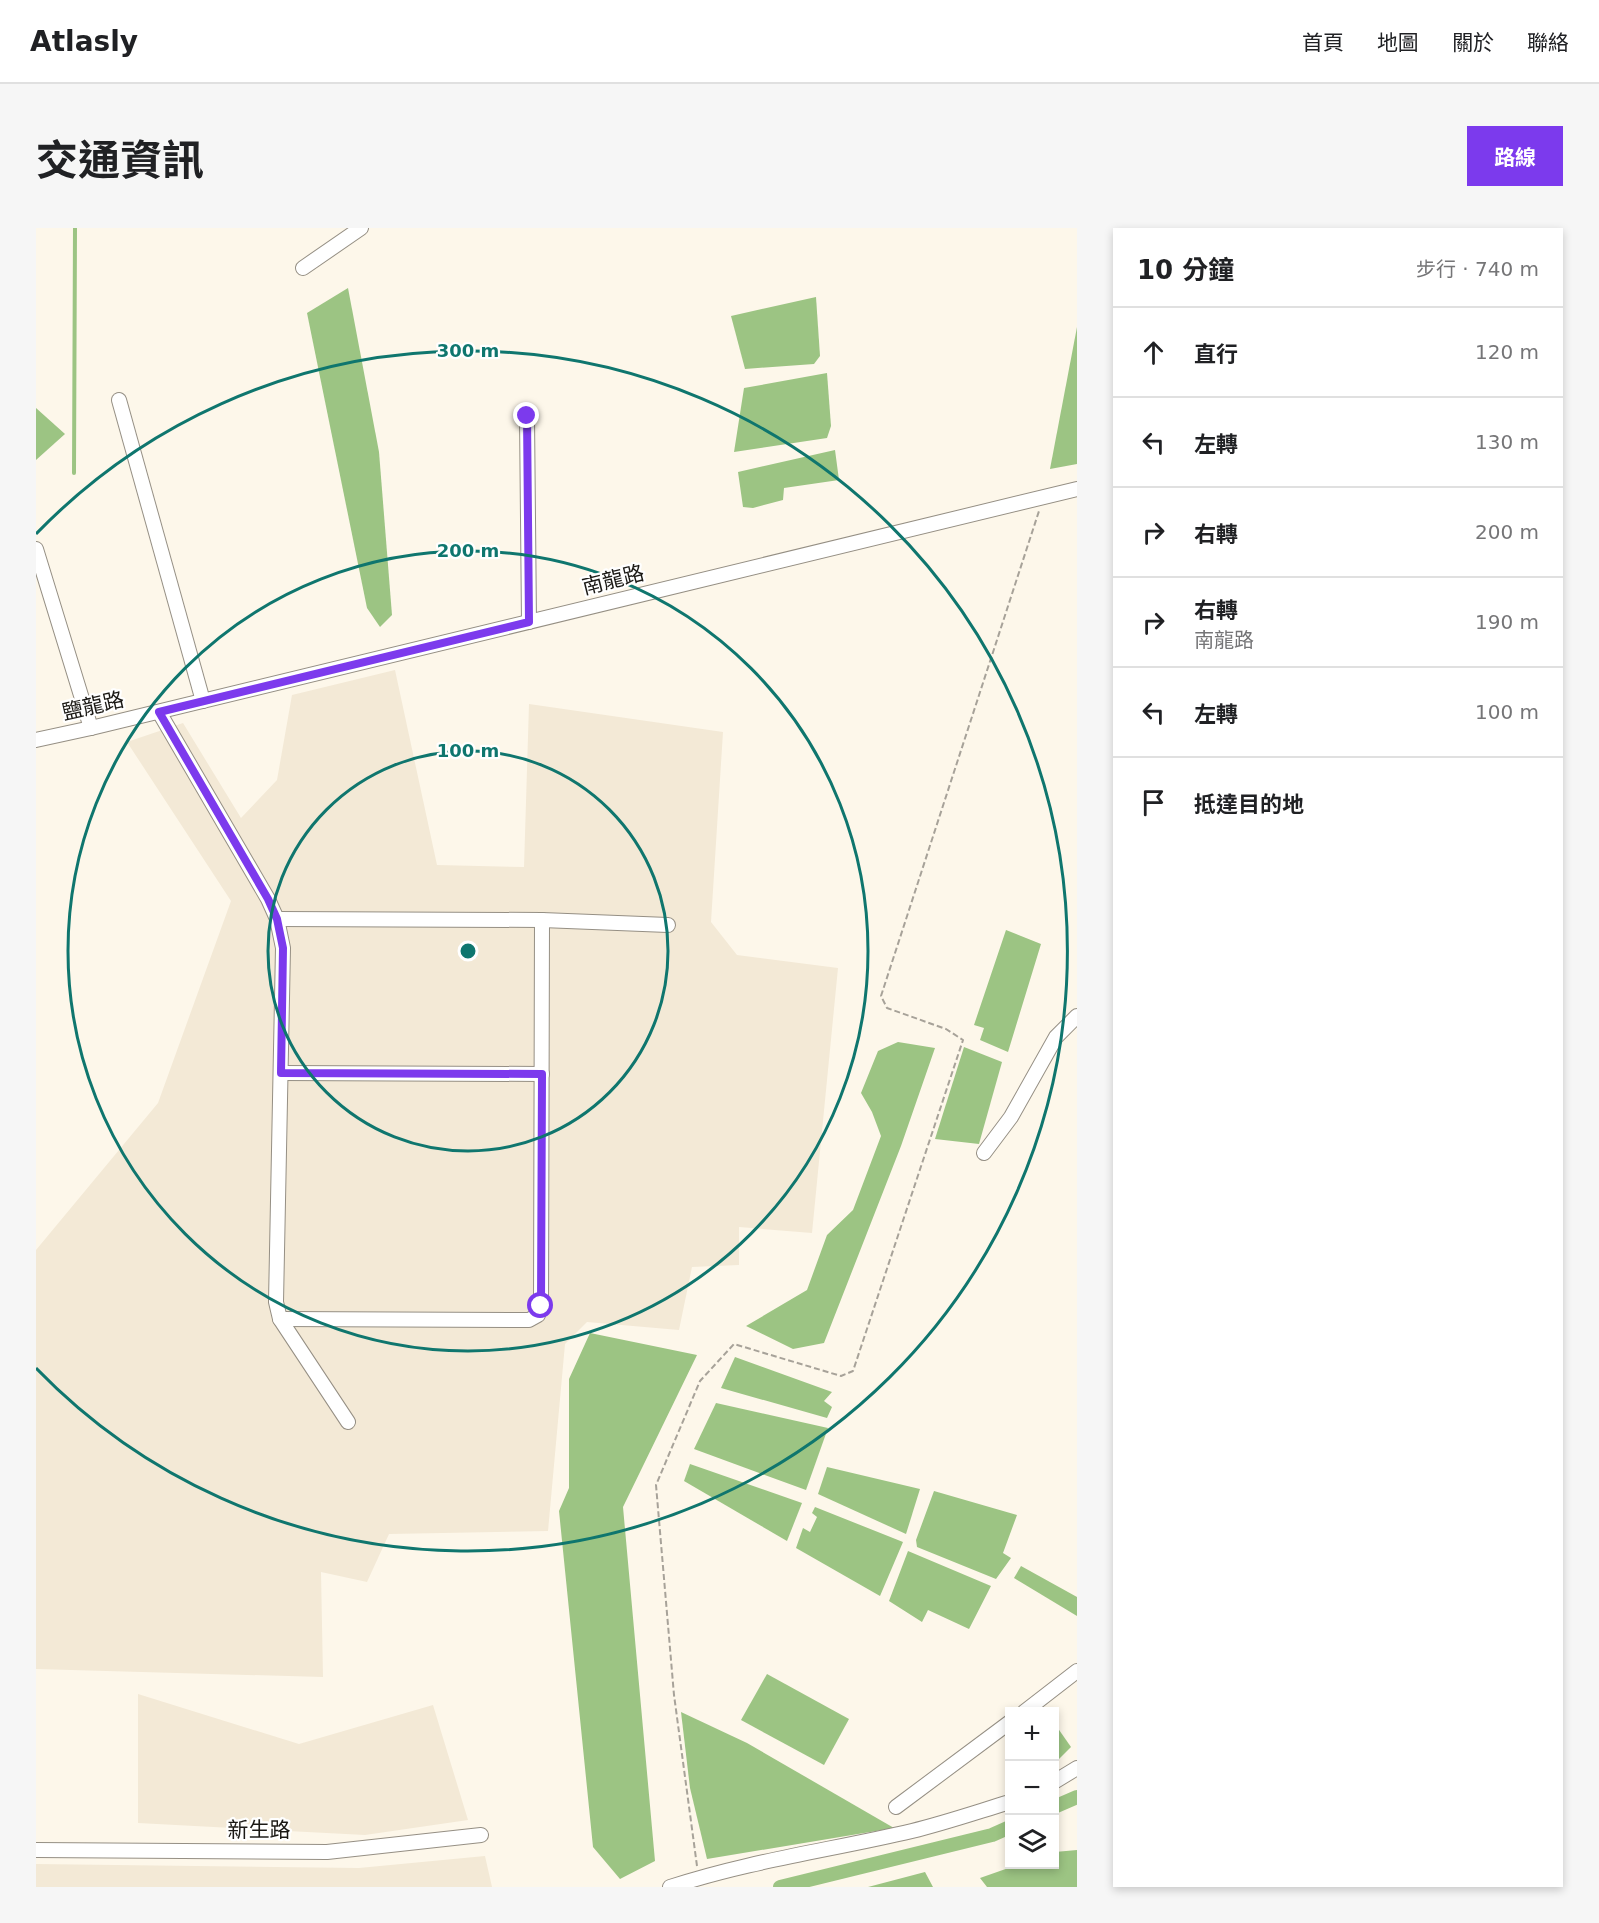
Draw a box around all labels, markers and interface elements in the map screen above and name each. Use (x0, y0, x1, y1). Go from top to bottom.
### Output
text: Atlasly (30, 25, 138, 58)
text: 首頁 (1302, 31, 1344, 55)
text: 地圖 (1377, 31, 1419, 55)
text: 關於 (1452, 31, 1494, 55)
text: 聯絡 (1527, 31, 1569, 55)
button: 路線 (1467, 126, 1563, 186)
text: 交通資訊 (36, 136, 204, 185)
text: 10 分鐘 (1137, 255, 1234, 285)
text: 步行 · 740 m (1416, 257, 1539, 281)
icon: ahead (1137, 336, 1170, 369)
text: 300 m (437, 340, 499, 361)
text: 120 m (1475, 340, 1539, 364)
text: 直行 (1194, 342, 1238, 367)
route end (513, 402, 539, 428)
icon: left (1137, 426, 1170, 459)
text: 130 m (1475, 430, 1539, 454)
text: 左轉 (1194, 432, 1238, 457)
icon: right (1137, 516, 1170, 549)
text: 200 m (1475, 520, 1539, 544)
text: 右轉 (1194, 522, 1238, 547)
text: 200 m (437, 540, 499, 561)
street label: 南龍路 (580, 561, 646, 599)
text: 右轉 (1194, 598, 1238, 623)
icon: right (1137, 606, 1170, 639)
text: 190 m (1475, 610, 1539, 634)
text: 南龍路 (1194, 628, 1254, 652)
street label: 鹽龍路 (60, 687, 126, 725)
icon: left (1137, 696, 1170, 729)
text: 100 m (1475, 700, 1539, 724)
text: 左轉 (1194, 702, 1238, 727)
text: 100 m (437, 740, 499, 761)
icon: arrive (1137, 786, 1170, 819)
text: 抵達目的地 (1194, 792, 1304, 817)
centre of rings (458, 941, 478, 961)
route start (527, 1292, 553, 1318)
map controls (1005, 1707, 1059, 1869)
button: + (1005, 1707, 1059, 1761)
button: − (1005, 1761, 1059, 1815)
button: layers (1005, 1815, 1059, 1869)
street label: 新生路 (228, 1818, 291, 1842)

